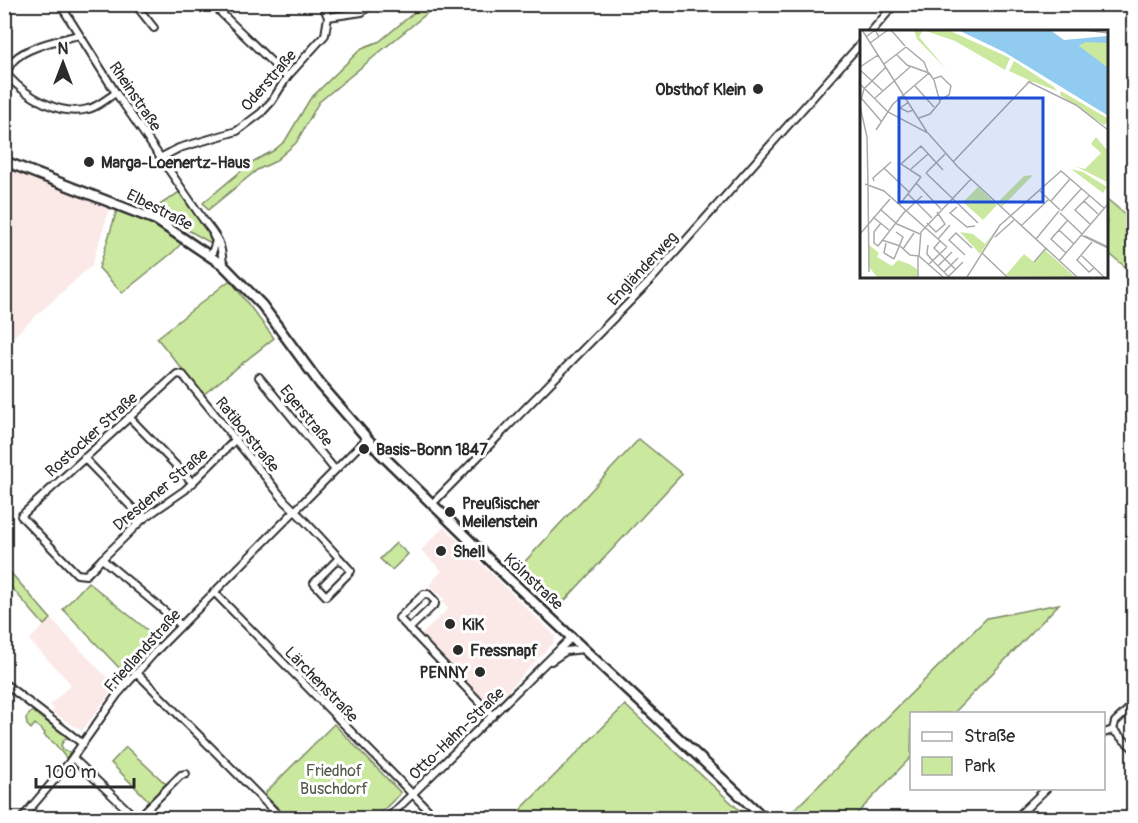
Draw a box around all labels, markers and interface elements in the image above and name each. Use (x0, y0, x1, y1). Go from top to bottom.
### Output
inset map (860, 30, 1108, 278)
north arrow (33, 33, 93, 93)
text: N (58, 39, 69, 59)
street label: Oderstraße (237, 46, 301, 116)
street label: Rheinstraße (105, 58, 166, 135)
place label: Obsthof Klein (655, 80, 746, 100)
marker: Obsthof Klein (751, 82, 765, 96)
place label: Marga-Loenertz-Haus (101, 153, 251, 173)
marker: Marga-Loenertz-Haus (82, 155, 96, 169)
street label: Elbestraße (123, 185, 196, 235)
street label: Engländerweg (603, 227, 682, 310)
street label: Egerstraße (275, 381, 337, 450)
street label: Rostocker Straße (41, 388, 142, 481)
street label: Ratiborstraße (211, 393, 284, 476)
place label: Basis-Bonn 1847 (376, 440, 488, 460)
marker: Basis-Bonn 1847 (357, 442, 371, 456)
street label: Dresdener Straße (109, 444, 212, 535)
place label: Preußischer Meilenstein (462, 494, 540, 532)
marker: Preußischer Meilenstein (443, 505, 457, 519)
place label: Shell (453, 542, 486, 562)
marker: Shell (434, 544, 448, 558)
street label: Kölnstraße (499, 549, 567, 614)
street label: Friedlandstraße (100, 605, 185, 696)
place label: KiK (462, 615, 484, 635)
marker: KiK (443, 617, 457, 631)
place label: Fressnapf (470, 641, 538, 661)
street label: Lärchenstraße (280, 643, 362, 727)
marker: Fressnapf (451, 643, 465, 657)
place label: PENNY (420, 663, 469, 683)
marker: PENNY (473, 665, 487, 679)
street label: Otto-Hahn-Straße (405, 683, 509, 784)
legend (910, 712, 1105, 790)
text: Straße (964, 725, 1015, 748)
scale bar (36, 751, 134, 789)
text: Park (964, 755, 996, 778)
text: 100 m (45, 761, 97, 784)
park label: Friedhof Buschdorf (300, 761, 369, 799)

